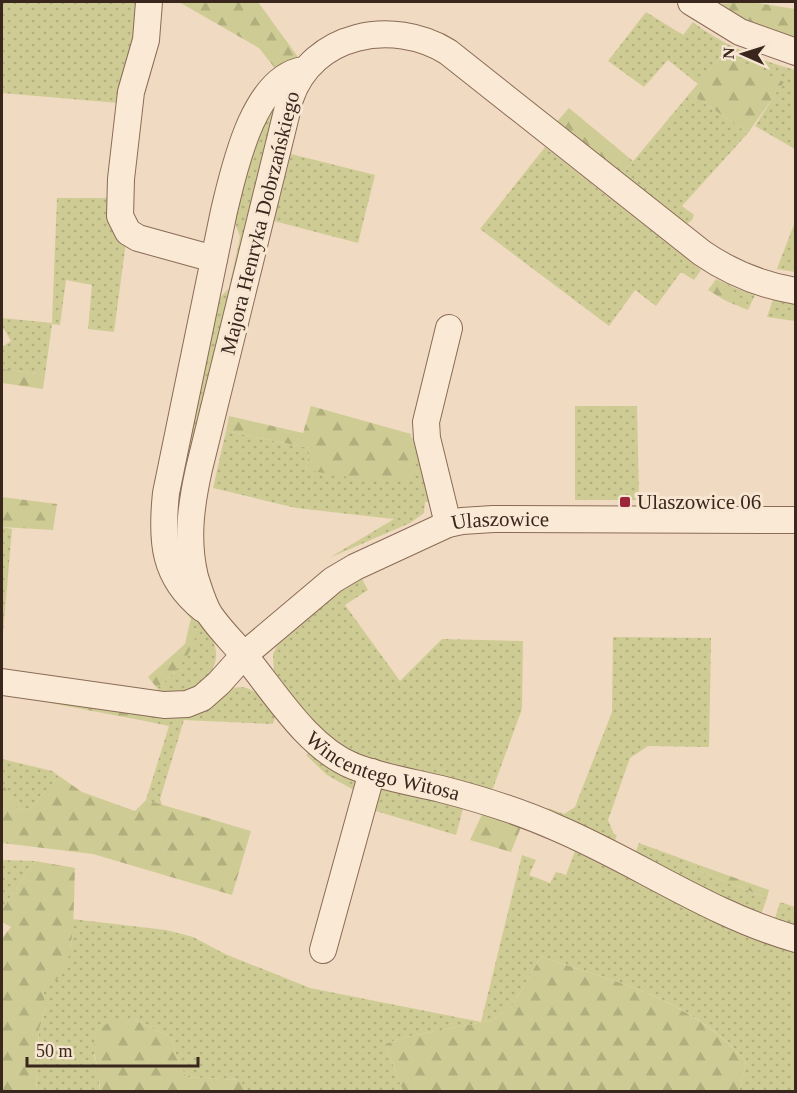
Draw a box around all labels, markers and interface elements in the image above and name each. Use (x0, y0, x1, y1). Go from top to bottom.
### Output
north arrow (713, 24, 773, 84)
text: N (720, 47, 737, 59)
street label: Majora Henryka Dobrzańskiego (216, 89, 304, 357)
place label: Ulaszowice 06 (637, 490, 761, 514)
marker: Ulaszowice 06 (618, 495, 632, 509)
street label: Ulaszowice (449, 507, 549, 535)
street label: Wincentego Witosa (301, 726, 463, 806)
scale bar (27, 1030, 198, 1068)
text: 50 m (36, 1041, 73, 1061)

